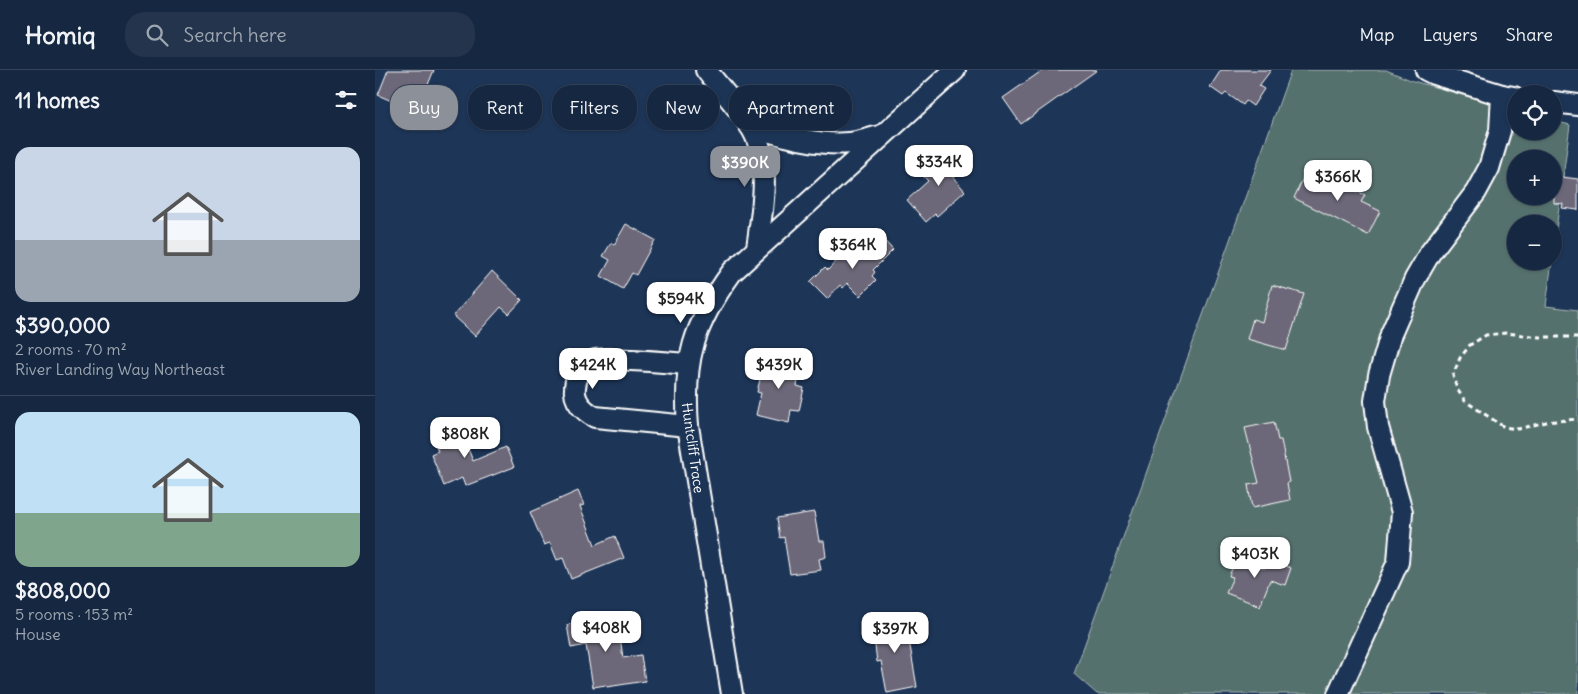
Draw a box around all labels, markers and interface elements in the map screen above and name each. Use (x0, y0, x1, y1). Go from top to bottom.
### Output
search box (125, 12, 475, 57)
text: Homiq (25, 20, 95, 50)
icon: search (143, 21, 171, 49)
text: Search here (183, 23, 286, 47)
text: Map (1359, 23, 1394, 46)
text: Layers (1422, 23, 1478, 46)
text: Share (1506, 23, 1553, 46)
chip: Buy (390, 85, 458, 130)
chip: Rent (468, 85, 542, 130)
chip: Filters (552, 85, 637, 130)
chip: New (647, 85, 719, 130)
chip: Apartment (729, 85, 852, 130)
map controls (1507, 85, 1562, 270)
button: locate (1507, 85, 1562, 140)
icon: filters (332, 86, 360, 114)
text: 11 homes (15, 87, 100, 114)
pin: $334K (904, 144, 974, 187)
pin: $390K (710, 146, 780, 188)
button: + (1507, 150, 1562, 205)
text: $334K (916, 151, 962, 171)
text: $390K (721, 152, 769, 172)
pin: $366K (1303, 160, 1373, 202)
text: $366K (1315, 166, 1361, 186)
icon: home (143, 179, 233, 269)
button: − (1507, 215, 1562, 270)
pin: $364K (818, 228, 888, 270)
text: $364K (830, 234, 876, 254)
pin: $594K (646, 282, 716, 324)
text: $594K (658, 288, 704, 308)
text: $390,000 (15, 312, 110, 339)
text: 2 rooms · 70 m² (15, 339, 127, 359)
pin: $424K (558, 348, 628, 390)
pin: $439K (744, 348, 814, 390)
text: $424K (570, 354, 616, 374)
text: $439K (756, 354, 802, 374)
text: River Landing Way Northeast (15, 359, 225, 379)
street label: Huntcliff Trace (678, 402, 708, 494)
pin: $808K (430, 416, 500, 459)
text: $808K (441, 423, 489, 443)
icon: home (143, 445, 233, 535)
pin: $403K (1220, 536, 1290, 579)
text: $403K (1231, 543, 1279, 563)
text: $808,000 (15, 577, 111, 604)
text: 5 rooms · 153 m² (15, 604, 133, 624)
pin: $408K (571, 610, 641, 653)
pin: $397K (860, 612, 930, 654)
text: $408K (582, 617, 630, 637)
text: $397K (873, 618, 917, 638)
text: House (15, 624, 61, 644)

